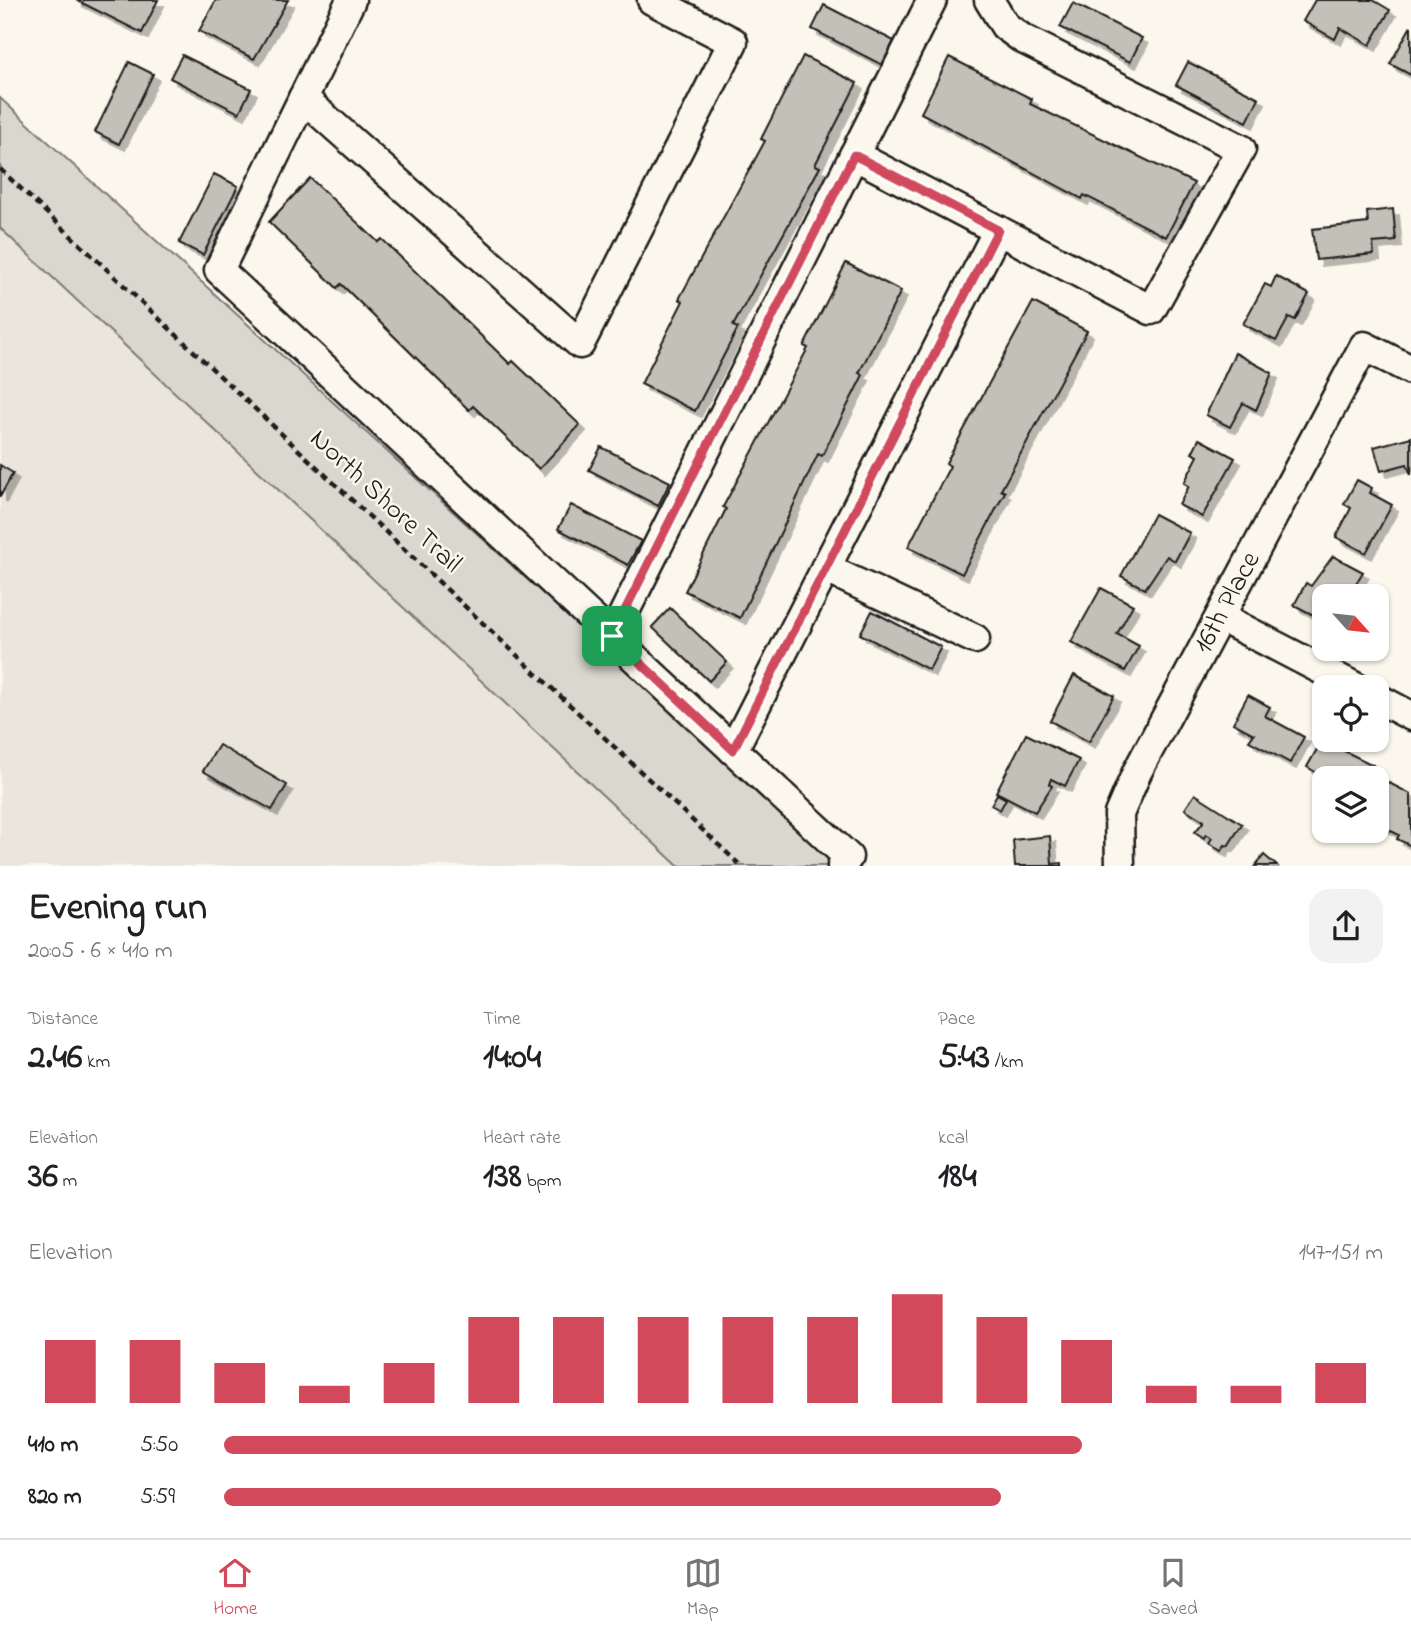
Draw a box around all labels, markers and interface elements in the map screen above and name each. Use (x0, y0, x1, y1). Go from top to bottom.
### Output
street label: North Shore Trail (300, 420, 470, 584)
street label: 16th Place (1184, 544, 1272, 661)
north arrow (1312, 584, 1390, 662)
map controls (1312, 584, 1389, 843)
pin (582, 606, 642, 666)
icon: arrive (593, 617, 631, 655)
button: locate (1312, 675, 1389, 752)
button: layers (1312, 766, 1389, 843)
text: Evening run (28, 881, 207, 937)
button: share (1309, 889, 1383, 963)
text: 20:05 · 6 × 410 m (28, 935, 173, 968)
text: Distance (28, 1006, 98, 1033)
text: Time (483, 1006, 521, 1033)
text: Pace (938, 1006, 975, 1033)
text: 2.46 (28, 1033, 82, 1084)
text: 14:04 (483, 1033, 541, 1084)
text: 5:43 (938, 1033, 990, 1084)
text: km (82, 1049, 110, 1076)
text: /km (990, 1049, 1024, 1076)
text: Elevation (28, 1125, 98, 1152)
text: Heart rate (483, 1125, 561, 1152)
text: kcal (938, 1125, 968, 1152)
text: 36 (28, 1152, 58, 1203)
text: 138 (483, 1152, 522, 1203)
text: 184 (938, 1152, 977, 1203)
text: m (58, 1168, 77, 1195)
text: bpm (522, 1168, 562, 1195)
text: Elevation (28, 1237, 113, 1270)
text: 147–151 m (1299, 1237, 1383, 1270)
text: 410 m (28, 1429, 78, 1462)
text: 5:50 (140, 1429, 178, 1462)
text: 820 m (28, 1481, 82, 1514)
text: 5:59 (140, 1481, 175, 1514)
tab: Home (213, 1554, 257, 1623)
tab: Map (684, 1554, 722, 1623)
tab: Saved (1148, 1554, 1198, 1623)

